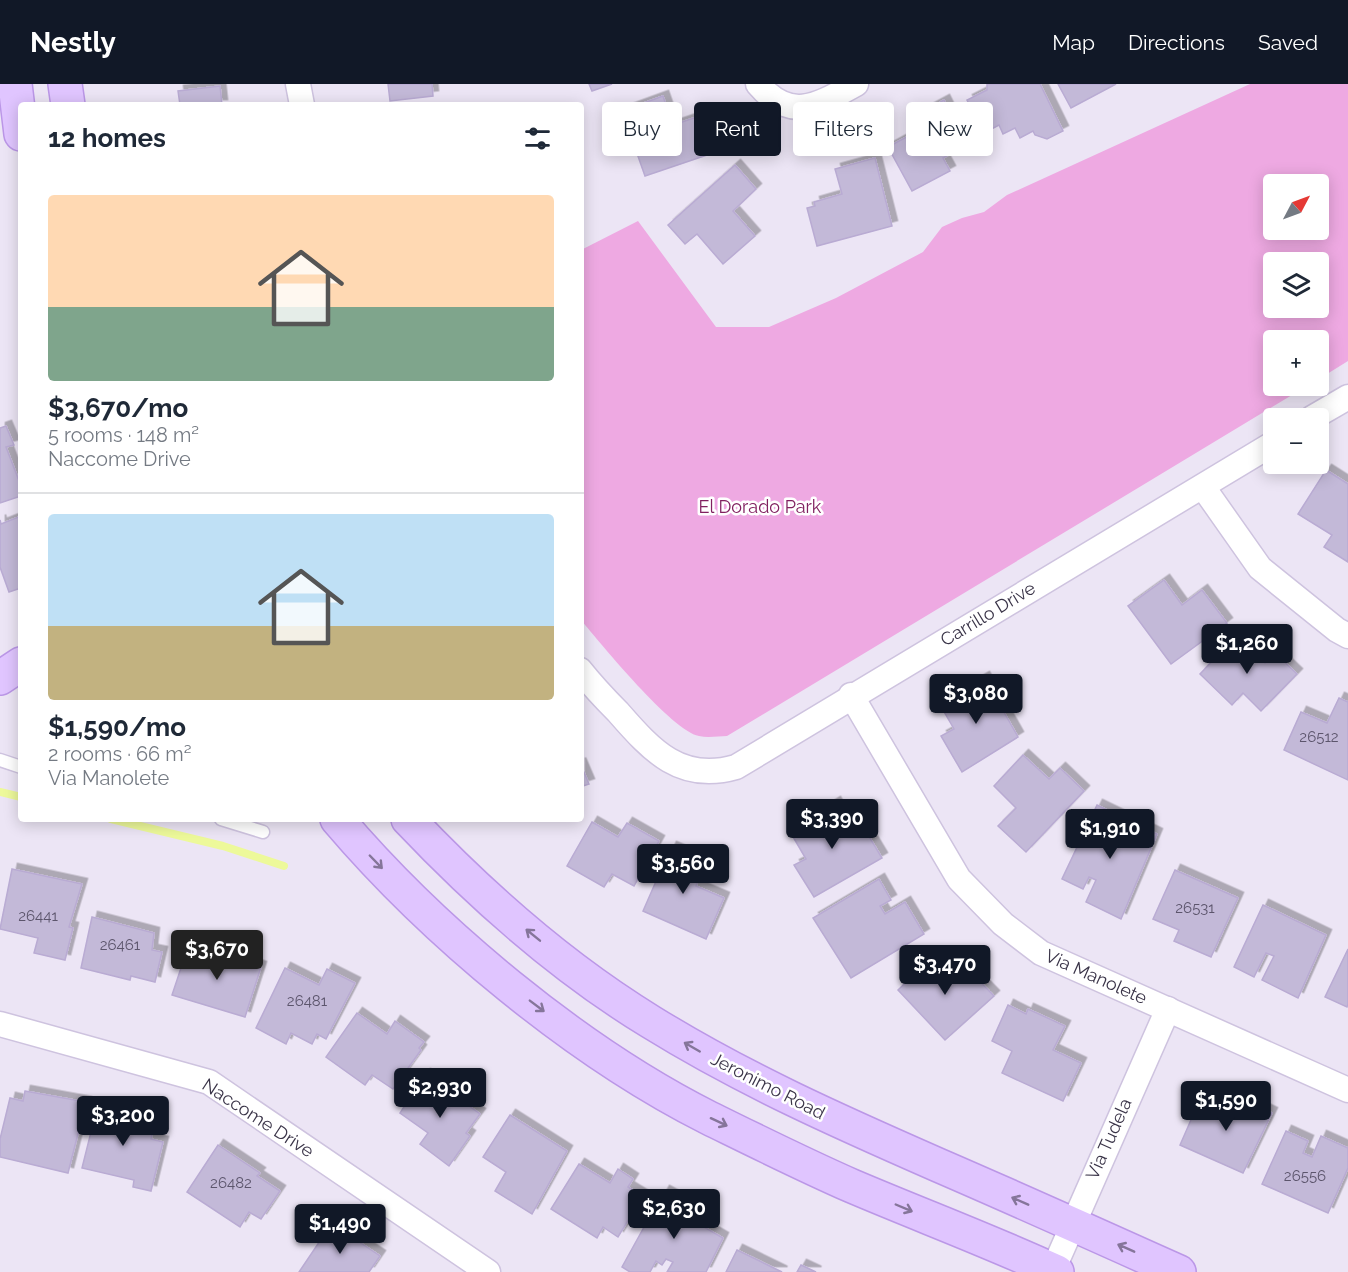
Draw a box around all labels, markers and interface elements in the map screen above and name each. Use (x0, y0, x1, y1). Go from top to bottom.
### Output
text: Nestly (30, 26, 116, 59)
text: Map (1052, 30, 1095, 55)
text: Directions (1128, 30, 1225, 55)
text: Saved (1258, 30, 1318, 55)
chip: Buy (602, 102, 682, 156)
chip: Rent (694, 102, 781, 156)
chip: Filters (793, 102, 894, 156)
chip: New (906, 102, 993, 156)
icon: filters (521, 122, 554, 155)
text: 12 homes (48, 123, 166, 153)
north arrow (1263, 174, 1329, 240)
map controls (1263, 174, 1329, 474)
icon: home (247, 234, 355, 342)
button: layers (1263, 252, 1329, 318)
button: + (1263, 330, 1329, 396)
text: $3,670/mo (48, 393, 188, 423)
button: − (1263, 408, 1329, 474)
text: 5 rooms · 148 m² (48, 423, 199, 447)
text: Naccome Drive (48, 447, 191, 471)
park label: El Dorado Park (699, 496, 822, 517)
icon: home (247, 553, 355, 661)
street label: Carrillo Drive (937, 577, 1039, 650)
pin: $1,260 (1198, 624, 1296, 675)
text: $1,260 (1216, 631, 1278, 655)
pin: $3,080 (927, 674, 1025, 725)
text: $3,080 (943, 681, 1009, 705)
text: $1,590/mo (48, 712, 186, 742)
house number: 26512 (1299, 728, 1339, 746)
text: 2 rooms · 66 m² (48, 742, 191, 766)
text: Via Manolete (48, 766, 169, 790)
pin: $3,390 (783, 799, 881, 850)
text: $3,390 (800, 806, 864, 830)
pin: $1,910 (1061, 809, 1159, 860)
text: $1,910 (1079, 816, 1141, 840)
pin: $3,560 (634, 844, 732, 895)
text: $3,560 (651, 851, 715, 875)
one-way arrow (369, 855, 383, 870)
house number: 26531 (1175, 899, 1215, 917)
house number: 26441 (18, 907, 58, 925)
one-way arrow (525, 929, 541, 942)
pin: $3,670 (168, 930, 266, 981)
house number: 26461 (100, 936, 141, 954)
text: $3,670 (185, 937, 249, 961)
pin: $3,470 (896, 945, 994, 996)
street label: Via Manolete (1042, 945, 1151, 1008)
text: $3,470 (913, 952, 977, 976)
house number: 26481 (287, 992, 328, 1010)
one-way arrow (529, 999, 545, 1012)
one-way arrow (684, 1040, 701, 1052)
street label: Jeronimo Road (708, 1048, 829, 1123)
pin: $2,930 (391, 1068, 489, 1119)
street label: Naccome Drive (199, 1074, 318, 1162)
text: $2,930 (408, 1075, 472, 1099)
pin: $1,590 (1177, 1081, 1275, 1132)
text: $1,590 (1195, 1088, 1257, 1112)
street label: Via Tudela (1081, 1095, 1136, 1183)
pin: $3,200 (74, 1096, 172, 1147)
text: $3,200 (91, 1103, 155, 1127)
one-way arrow (709, 1117, 727, 1129)
house number: 26556 (1284, 1167, 1326, 1185)
house number: 26482 (210, 1174, 252, 1192)
pin: $2,630 (625, 1189, 723, 1240)
one-way arrow (1012, 1195, 1030, 1206)
text: $2,630 (642, 1196, 706, 1220)
one-way arrow (895, 1203, 913, 1214)
pin: $1,490 (291, 1204, 389, 1255)
text: $1,490 (309, 1211, 371, 1235)
one-way arrow (1118, 1242, 1136, 1254)

